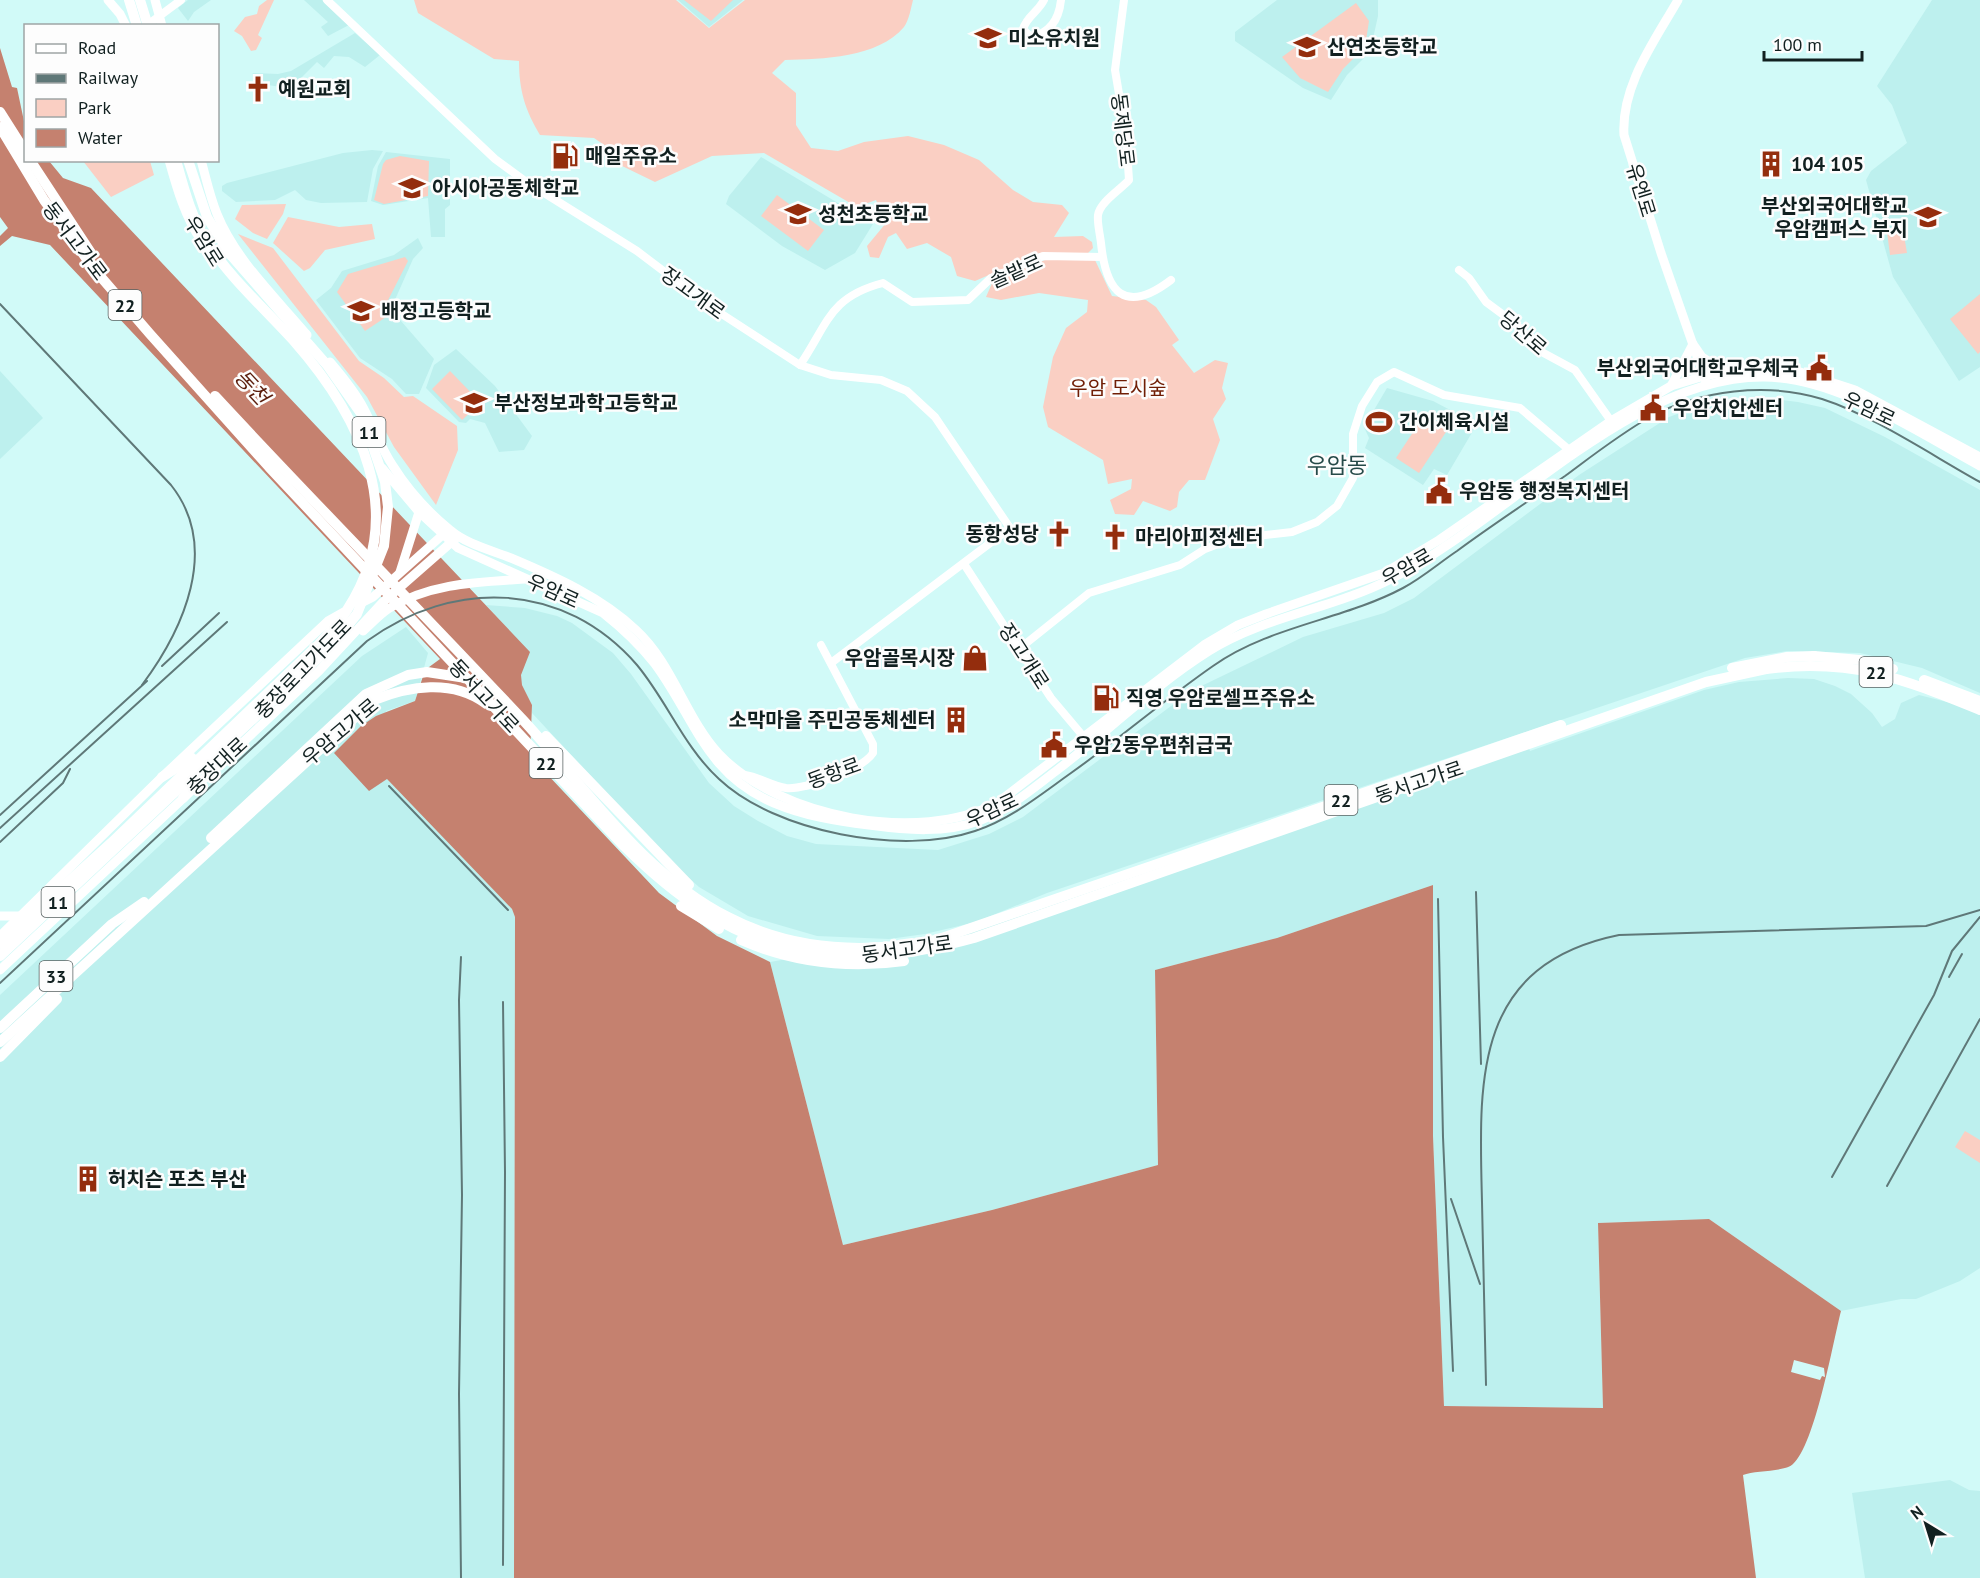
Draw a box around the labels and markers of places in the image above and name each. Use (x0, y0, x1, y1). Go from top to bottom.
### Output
school or university icon: 미소유치원 (973, 23, 1003, 53)
place label: 미소유치원 (1008, 25, 1100, 51)
school or university icon: 산연초등학교 (1292, 32, 1322, 62)
place label: 산연초등학교 (1327, 34, 1437, 60)
church icon: 예원교회 (243, 74, 273, 104)
place label: 예원교회 (278, 76, 352, 102)
fuel station icon: 매일주유소 (550, 141, 580, 171)
place label: 매일주유소 (585, 143, 677, 169)
building icon: 104 105 (1756, 149, 1786, 179)
place label: 104 105 (1791, 151, 1864, 177)
school or university icon: 아시아공동체학교 (397, 173, 427, 203)
place label: 아시아공동체학교 (432, 175, 579, 201)
place label: 부산외국어대학교 우암캠퍼스 부지 (1761, 193, 1908, 242)
school or university icon: 성천초등학교 (783, 199, 813, 229)
place label: 성천초등학교 (818, 201, 928, 227)
school or university icon: 부산외국어대학교 우암캠퍼스 부지 (1913, 202, 1943, 232)
school or university icon: 배정고등학교 (346, 296, 376, 326)
place label: 배정고등학교 (381, 298, 491, 324)
public building icon: 부산외국어대학교우체국 (1804, 353, 1834, 383)
place label: 부산외국어대학교우체국 (1597, 355, 1799, 381)
school or university icon: 부산정보과학고등학교 (459, 388, 489, 418)
place label: 부산정보과학고등학교 (494, 390, 678, 416)
public building icon: 우암치안센터 (1638, 393, 1668, 423)
place label: 우암치안센터 (1673, 395, 1783, 421)
sports icon: 간이체육시설 (1364, 407, 1394, 437)
place label: 간이체육시설 (1399, 409, 1509, 435)
public building icon: 우암동 행정복지센터 (1424, 476, 1454, 506)
place label: 우암동 행정복지센터 (1459, 478, 1630, 504)
church icon: 동항성당 (1044, 519, 1074, 549)
place label: 동항성당 (965, 521, 1039, 547)
church icon: 마리아피정센터 (1100, 522, 1130, 552)
place label: 마리아피정센터 (1135, 524, 1264, 550)
shop icon: 우암골목시장 (960, 643, 990, 673)
place label: 우암골목시장 (845, 645, 955, 671)
fuel station icon: 직영 우암로셀프주유소 (1091, 683, 1121, 713)
place label: 직영 우암로셀프주유소 (1126, 685, 1315, 711)
building icon: 소막마을 주민공동체센터 (941, 705, 971, 735)
place label: 소막마을 주민공동체센터 (729, 707, 936, 733)
public building icon: 우암2동우편취급국 (1039, 730, 1069, 760)
place label: 우암2동우편취급국 (1074, 732, 1233, 758)
building icon: 허치슨 포츠 부산 (73, 1164, 103, 1194)
place label: 허치슨 포츠 부산 (108, 1166, 247, 1192)

